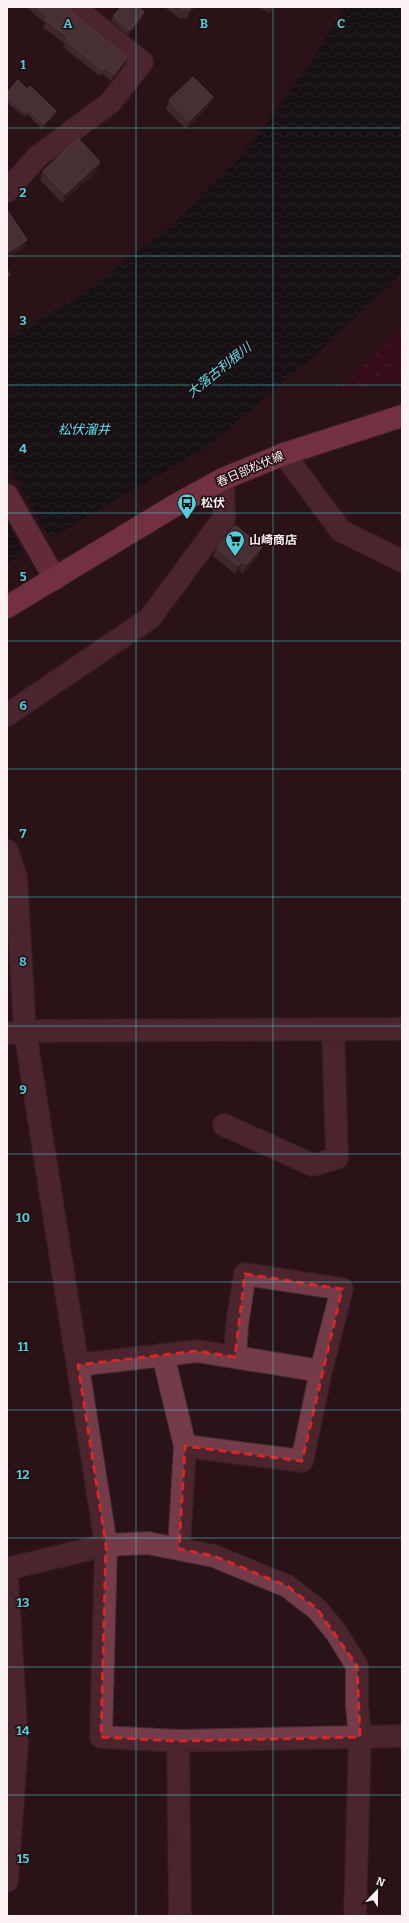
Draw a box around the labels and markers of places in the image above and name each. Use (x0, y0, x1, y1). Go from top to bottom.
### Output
bus stop icon: 松伏 (176, 492, 198, 520)
place label: 松伏 (201, 496, 225, 510)
supermarket icon: 山崎商店 (224, 529, 246, 557)
place label: 山崎商店 (249, 533, 297, 547)

